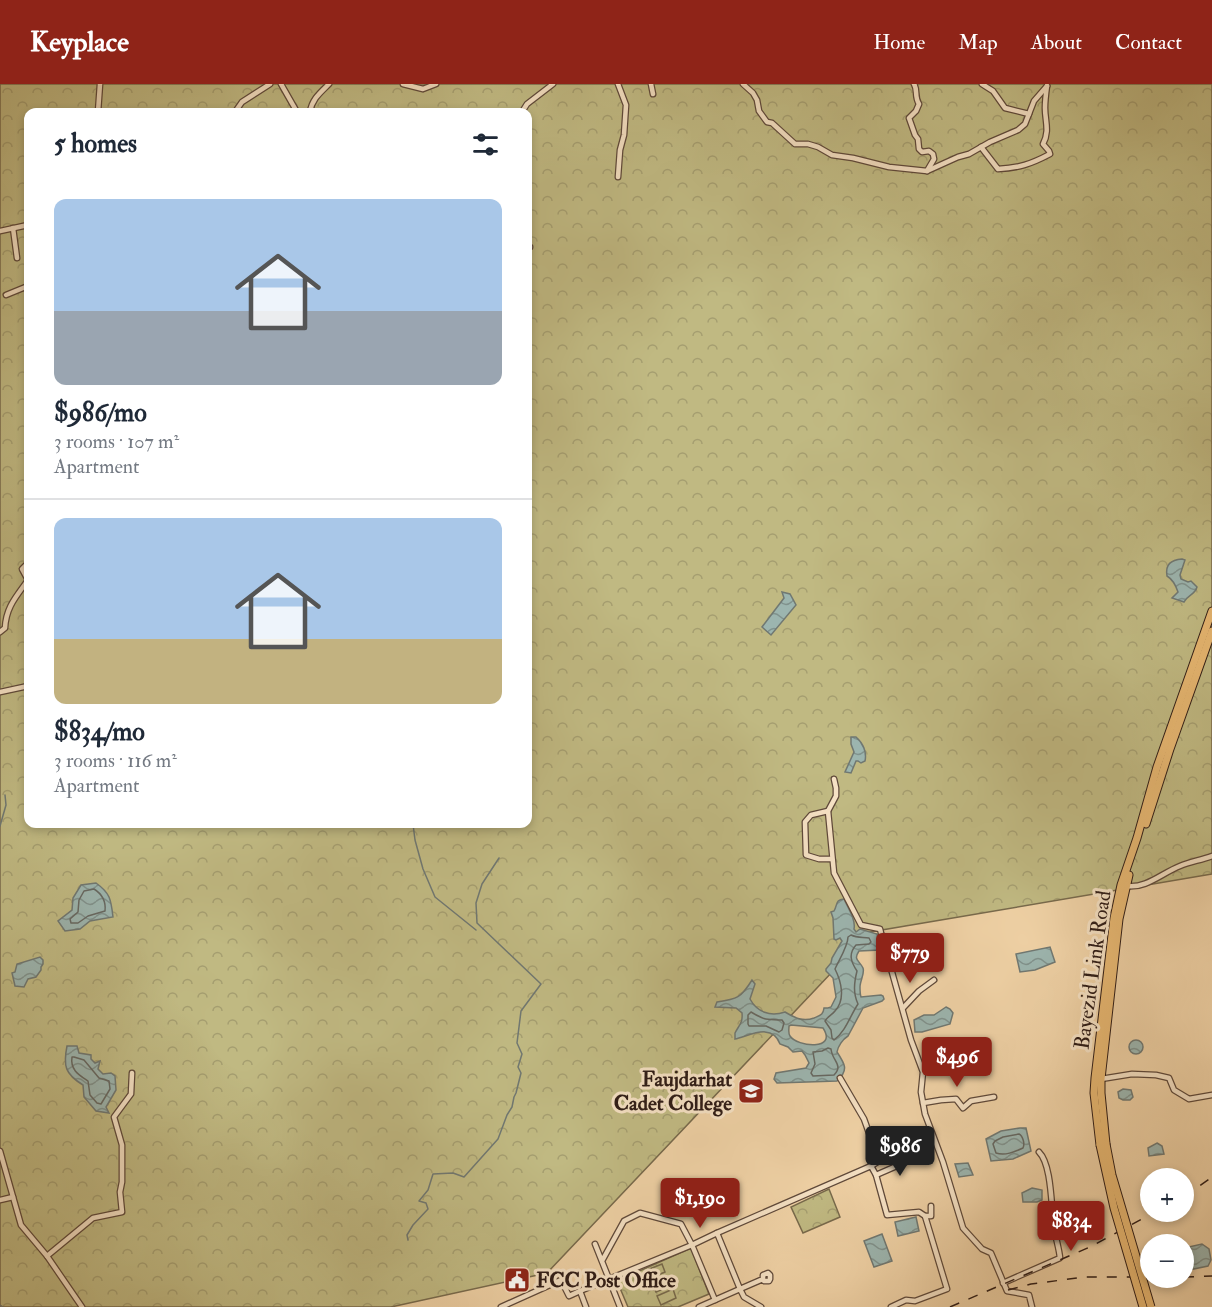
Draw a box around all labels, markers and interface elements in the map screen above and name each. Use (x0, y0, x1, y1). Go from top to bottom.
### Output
text: Keyplace (30, 25, 129, 60)
text: Home (873, 29, 925, 56)
text: Map (958, 29, 998, 56)
text: About (1031, 29, 1082, 56)
text: Contact (1115, 29, 1182, 56)
text: 5 homes (54, 128, 137, 160)
icon: filters (469, 128, 502, 161)
icon: home (224, 238, 332, 346)
text: $986/mo (54, 397, 147, 429)
text: 3 rooms · 107 m² (54, 429, 179, 454)
text: Apartment (54, 454, 139, 479)
icon: home (224, 557, 332, 665)
text: $834/mo (54, 716, 145, 748)
text: 3 rooms · 116 m² (54, 748, 177, 773)
text: Apartment (54, 773, 139, 798)
street label: Bayezid Link Road (1068, 888, 1118, 1051)
pin: $779 (874, 933, 946, 984)
text: $779 (890, 940, 930, 965)
pin: $496 (921, 1037, 993, 1088)
text: $496 (936, 1044, 978, 1069)
place label: Faujdarhat Cadet College (614, 1066, 732, 1117)
school or university icon: Faujdarhat Cadet College (736, 1076, 766, 1106)
pin: $986 (864, 1126, 936, 1177)
text: $986 (879, 1133, 921, 1158)
map controls (1140, 1168, 1194, 1288)
button: + (1140, 1168, 1194, 1222)
pin: $1,190 (651, 1178, 749, 1229)
text: $1,190 (675, 1185, 725, 1210)
pin: $834 (1035, 1201, 1107, 1252)
text: $834 (1051, 1208, 1091, 1233)
button: − (1140, 1234, 1194, 1288)
public building icon: FCC Post Office (502, 1265, 532, 1295)
place label: FCC Post Office (536, 1267, 676, 1294)

